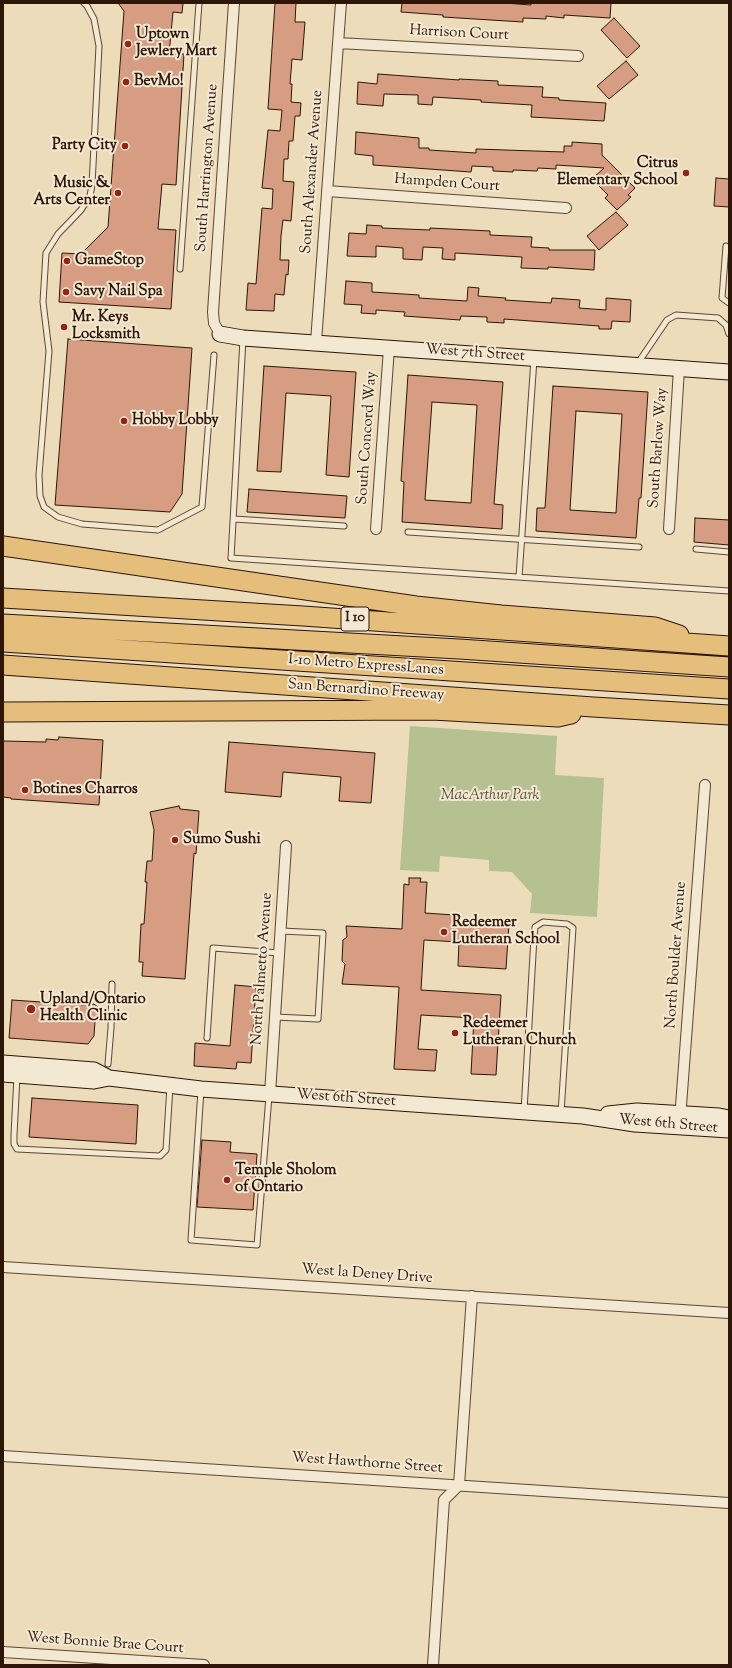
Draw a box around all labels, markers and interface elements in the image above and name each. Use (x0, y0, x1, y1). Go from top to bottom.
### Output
street label: Harrison Court (409, 22, 509, 46)
place label: Uptown Jewlery Mart (136, 26, 217, 61)
marker: Uptown Jewlery Mart (123, 39, 133, 49)
place label: BevMo! (134, 73, 184, 91)
marker: BevMo! (121, 77, 131, 87)
street label: South Harrington Avenue (193, 83, 223, 253)
street label: South Alexander Avenue (298, 90, 328, 254)
place label: Party City (52, 137, 117, 155)
marker: Party City (120, 141, 130, 151)
place label: Citrus Elementary School (557, 155, 678, 190)
marker: Citrus Elementary School (681, 168, 691, 178)
street label: Hampden Court (393, 171, 501, 197)
place label: Music & Arts Center (33, 175, 110, 210)
marker: Music & Arts Center (113, 188, 123, 198)
place label: GameStop (75, 252, 144, 270)
marker: GameStop (62, 256, 72, 266)
place label: Savy Nail Spa (74, 283, 163, 301)
marker: Savy Nail Spa (61, 287, 71, 297)
place label: Mr. Keys Locksmith (72, 309, 141, 344)
marker: Mr. Keys Locksmith (59, 322, 69, 332)
street label: West 7th Street (425, 342, 525, 366)
street label: South Concord Way (354, 371, 382, 505)
street label: South Barlow Way (646, 387, 672, 509)
place label: Hobby Lobby (132, 412, 219, 430)
marker: Hobby Lobby (119, 416, 129, 426)
road number: I 10 (341, 607, 369, 631)
street label: I-10 Metro ExpressLanes (288, 652, 444, 680)
street label: San Bernardino Freeway (287, 677, 445, 705)
place label: Botines Charros (33, 781, 138, 799)
marker: Botines Charros (20, 785, 30, 795)
park label: MacArthur Park (441, 787, 539, 805)
place label: Sumo Sushi (183, 831, 261, 849)
marker: Sumo Sushi (170, 835, 180, 845)
street label: North Boulder Avenue (663, 881, 691, 1029)
street label: North Palmetto Avenue (249, 892, 277, 1046)
place label: Redeemer Lutheran School (452, 914, 560, 949)
marker: Redeemer Lutheran School (439, 927, 449, 937)
place label: Upland/Ontario Health Clinic (40, 991, 146, 1026)
marker: Upland/Ontario Health Clinic (25, 1003, 37, 1015)
place label: Redeemer Lutheran Church (463, 1015, 577, 1050)
marker: Redeemer Lutheran Church (450, 1028, 460, 1038)
street label: West 6th Street (296, 1087, 396, 1111)
street label: West 6th Street (618, 1112, 718, 1138)
place label: Temple Sholom of Ontario (235, 1162, 336, 1197)
marker: Temple Sholom of Ontario (222, 1175, 232, 1185)
street label: West la Deney Drive (301, 1261, 433, 1289)
street label: West Hawthorne Street (291, 1450, 443, 1478)
street label: West Bonnie Brae Court (26, 1630, 184, 1658)

